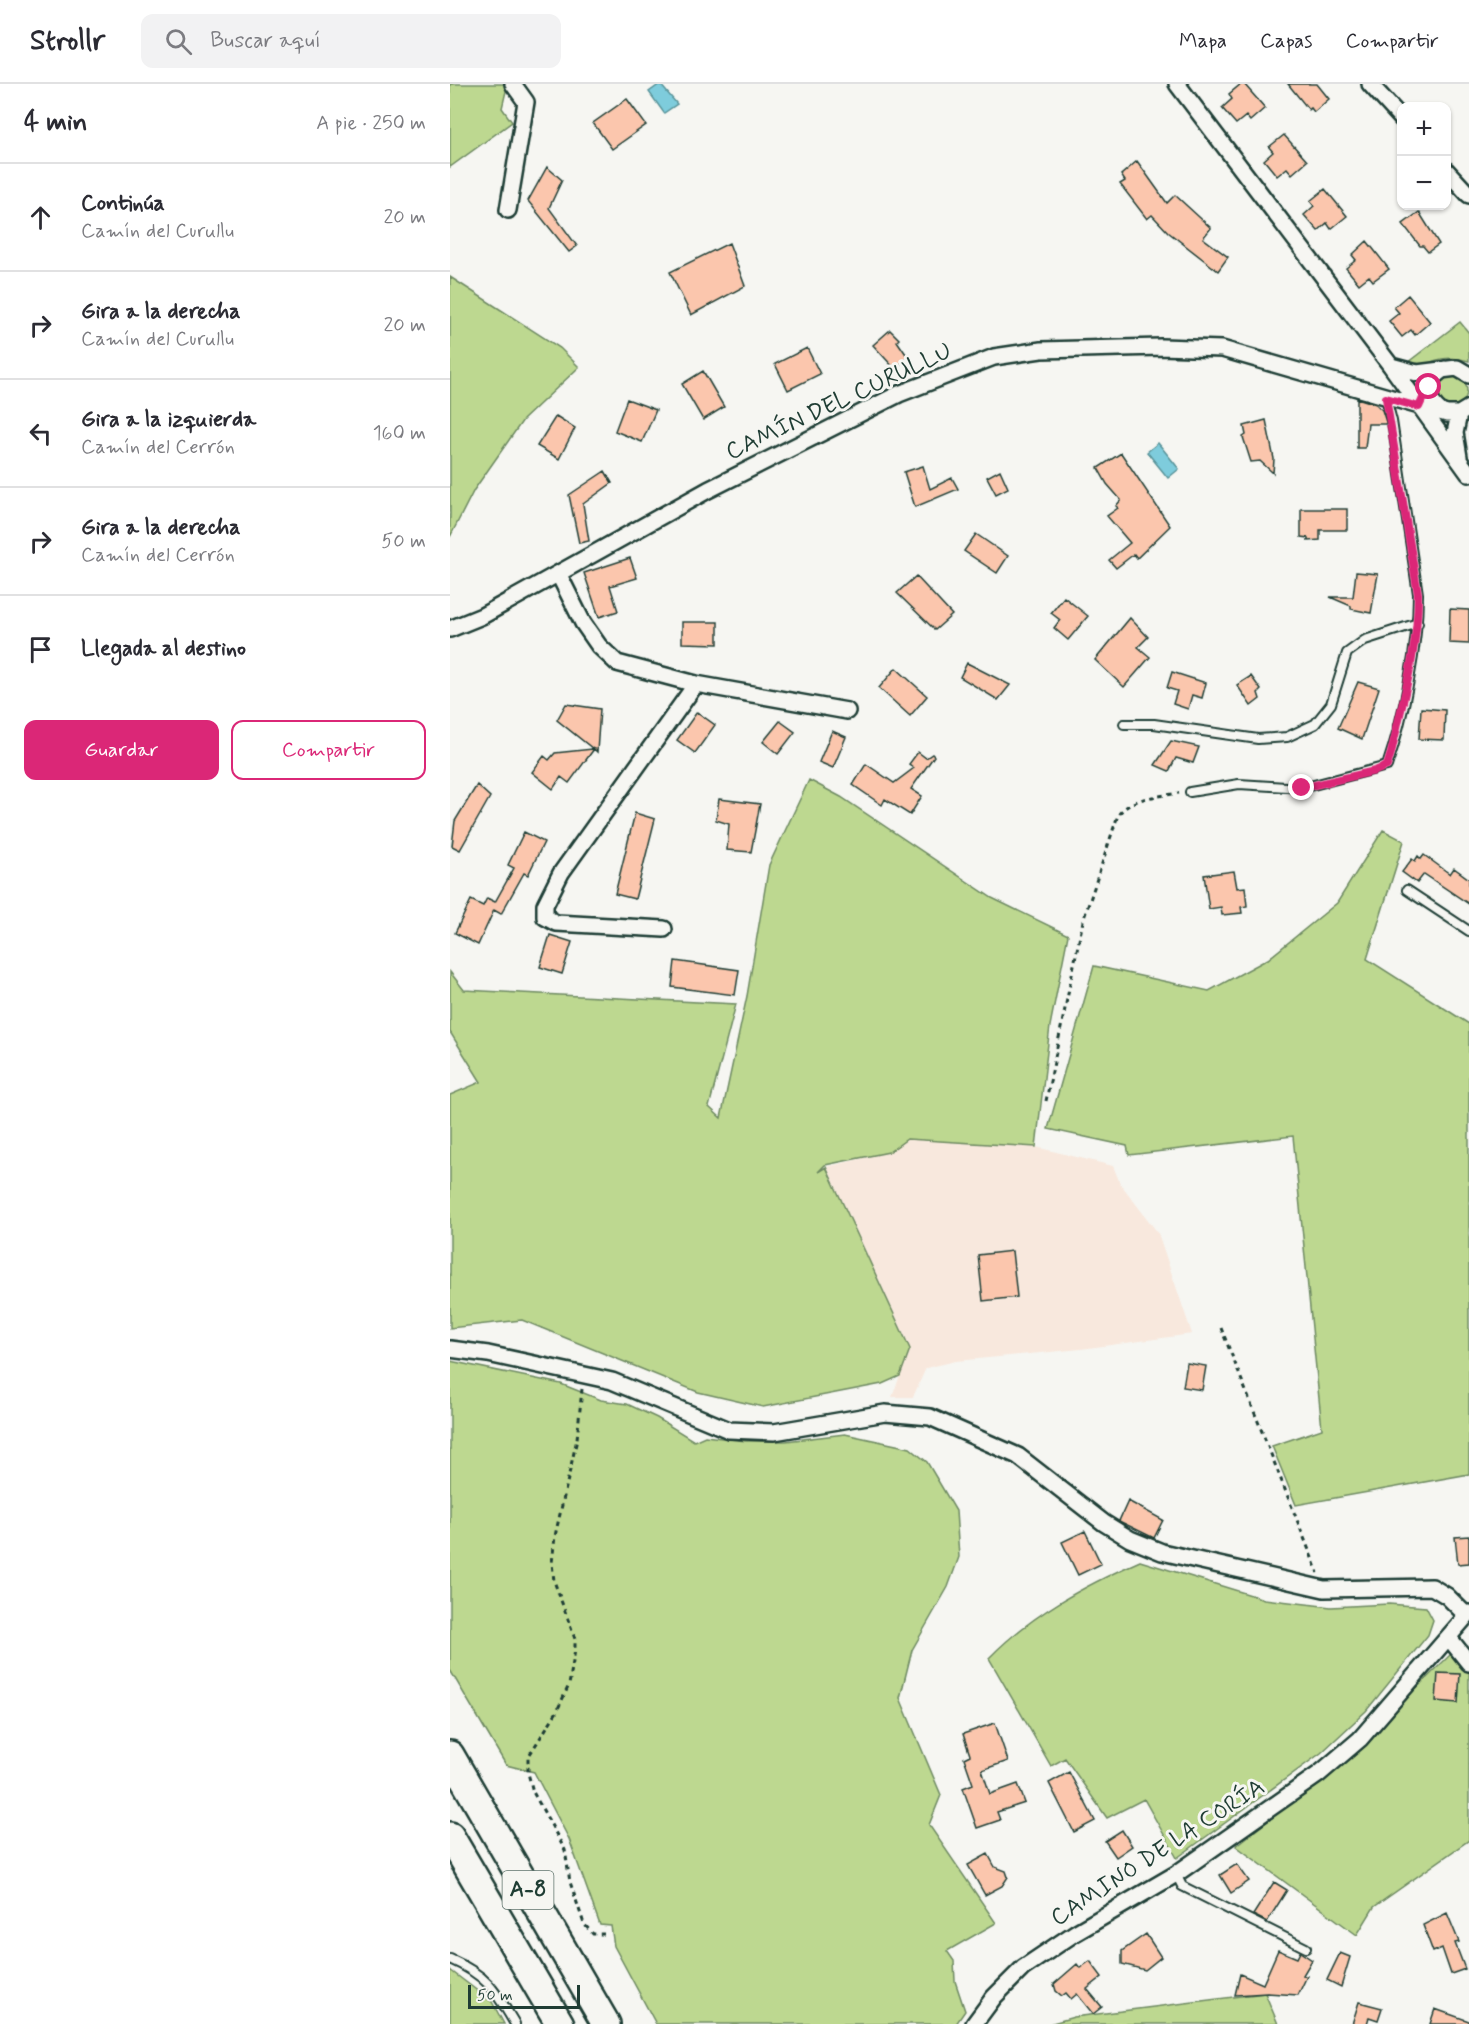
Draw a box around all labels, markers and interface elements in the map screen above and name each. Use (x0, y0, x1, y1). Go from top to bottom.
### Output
search box (141, 14, 561, 68)
text: Strollr (30, 23, 105, 60)
icon: search (162, 25, 195, 58)
text: Buscar aquí (210, 27, 321, 55)
text: Mapa (1179, 27, 1227, 55)
text: Capas (1260, 27, 1313, 55)
text: Compartir (1346, 27, 1439, 55)
map controls (1397, 102, 1451, 210)
button: + (1397, 102, 1451, 156)
text: 4 min (24, 106, 87, 140)
text: A pie · 250 m (316, 110, 426, 137)
button: − (1397, 156, 1451, 210)
text: Continúa (81, 190, 165, 218)
icon: ahead (24, 201, 57, 234)
text: 20 m (383, 204, 426, 231)
text: Camín del Curullu (81, 218, 234, 245)
text: Gira a la derecha (81, 298, 241, 326)
icon: right (24, 309, 57, 342)
text: 20 m (383, 312, 426, 339)
text: Camín del Curullu (81, 326, 234, 353)
street label: CAMÍN DEL CURULLU (721, 335, 957, 468)
route start (1415, 373, 1441, 399)
text: Gira a la izquierda (81, 406, 256, 434)
icon: left (24, 417, 57, 450)
text: 160 m (373, 420, 426, 447)
text: Camín del Cerrón (81, 434, 235, 461)
text: Gira a la derecha (81, 514, 241, 542)
icon: right (24, 525, 57, 558)
text: 50 m (381, 528, 426, 555)
text: Camín del Cerrón (81, 542, 235, 569)
icon: arrive (24, 633, 57, 666)
text: Llegada al destino (81, 635, 246, 663)
button: Guardar (24, 720, 219, 780)
button: Compartir (231, 720, 426, 780)
route end (1288, 774, 1314, 800)
street label: CAMINO DE LA CORÍA (1044, 1771, 1271, 1934)
road number: A-8 (502, 1871, 554, 1909)
scale bar (468, 1982, 580, 2010)
text: 50 m (477, 1985, 513, 2006)

